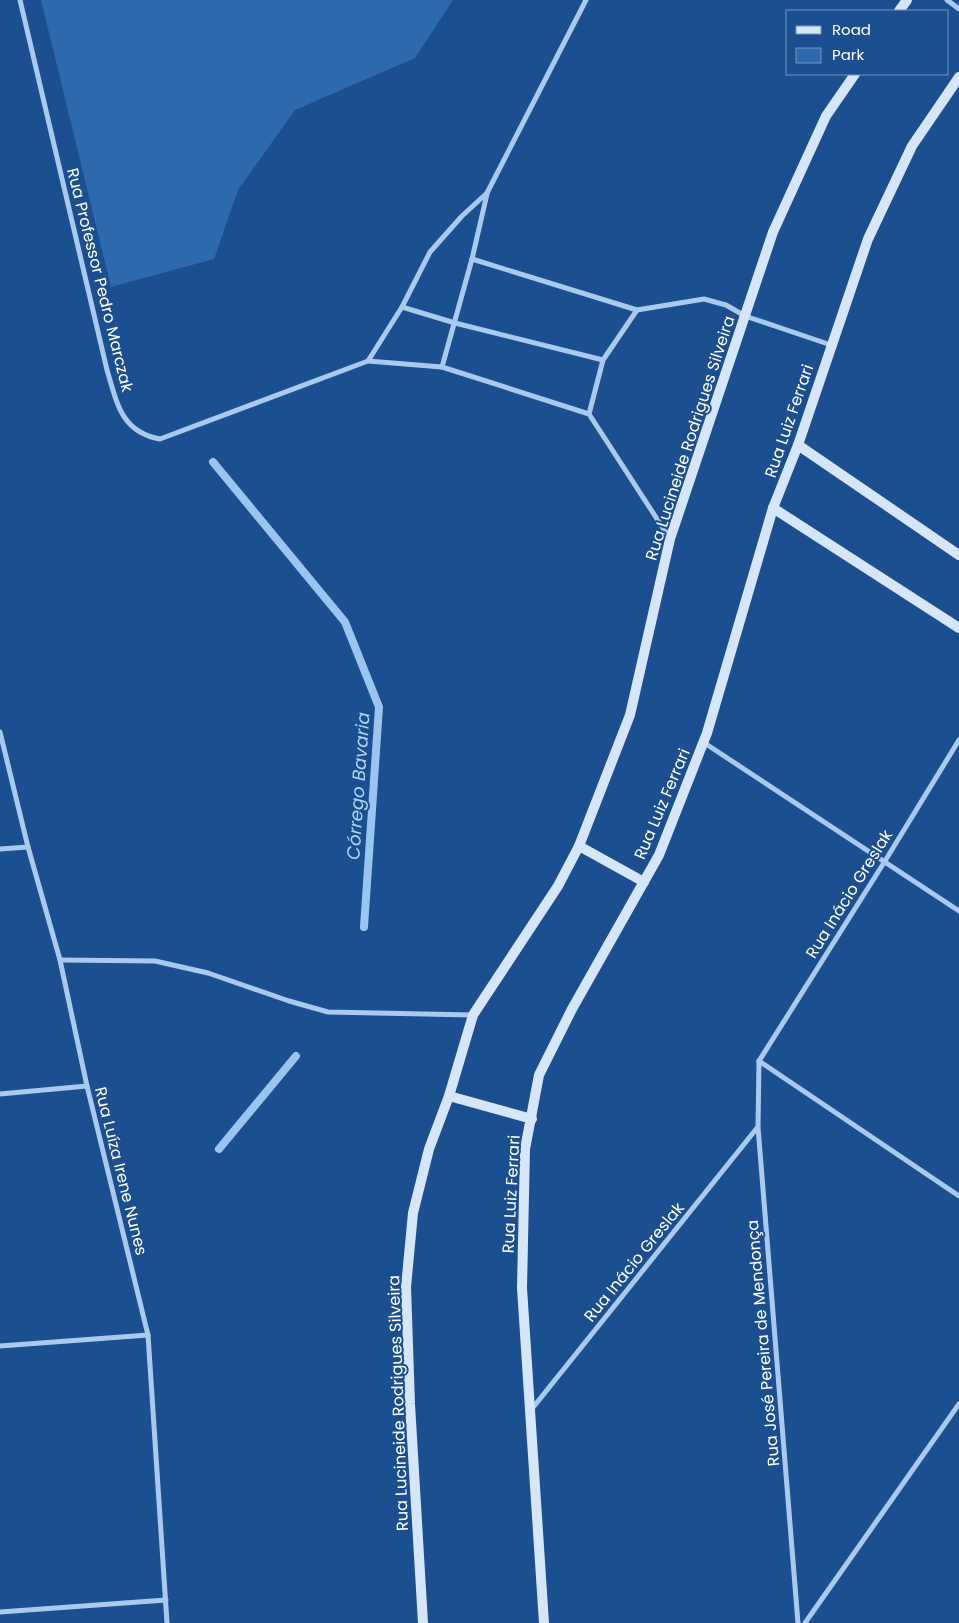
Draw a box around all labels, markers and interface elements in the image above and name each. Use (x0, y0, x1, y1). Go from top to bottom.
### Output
legend (786, 10, 949, 75)
text: Road (832, 19, 871, 40)
text: Park (832, 44, 864, 65)
street label: Rua Professor Pedro Marczak (61, 166, 139, 395)
street label: Rua Lucineide Rodrigues Silveira (639, 313, 741, 563)
street label: Rua Luiz Ferrari (759, 361, 819, 481)
water label: Córrego Bavaria (340, 711, 376, 861)
street label: Rua Luiz Ferrari (628, 745, 696, 863)
street label: Rua Inácio Greslak (800, 825, 898, 963)
street label: Rua Luíza Irene Nunes (89, 1084, 153, 1258)
street label: Rua Luiz Ferrari (496, 1134, 526, 1254)
street label: Rua Inácio Greslak (579, 1197, 690, 1327)
street label: Rua José Pereira de Mendonça (741, 1219, 785, 1467)
street label: Rua Lucineide Rodrigues Silveira (382, 1275, 414, 1531)

